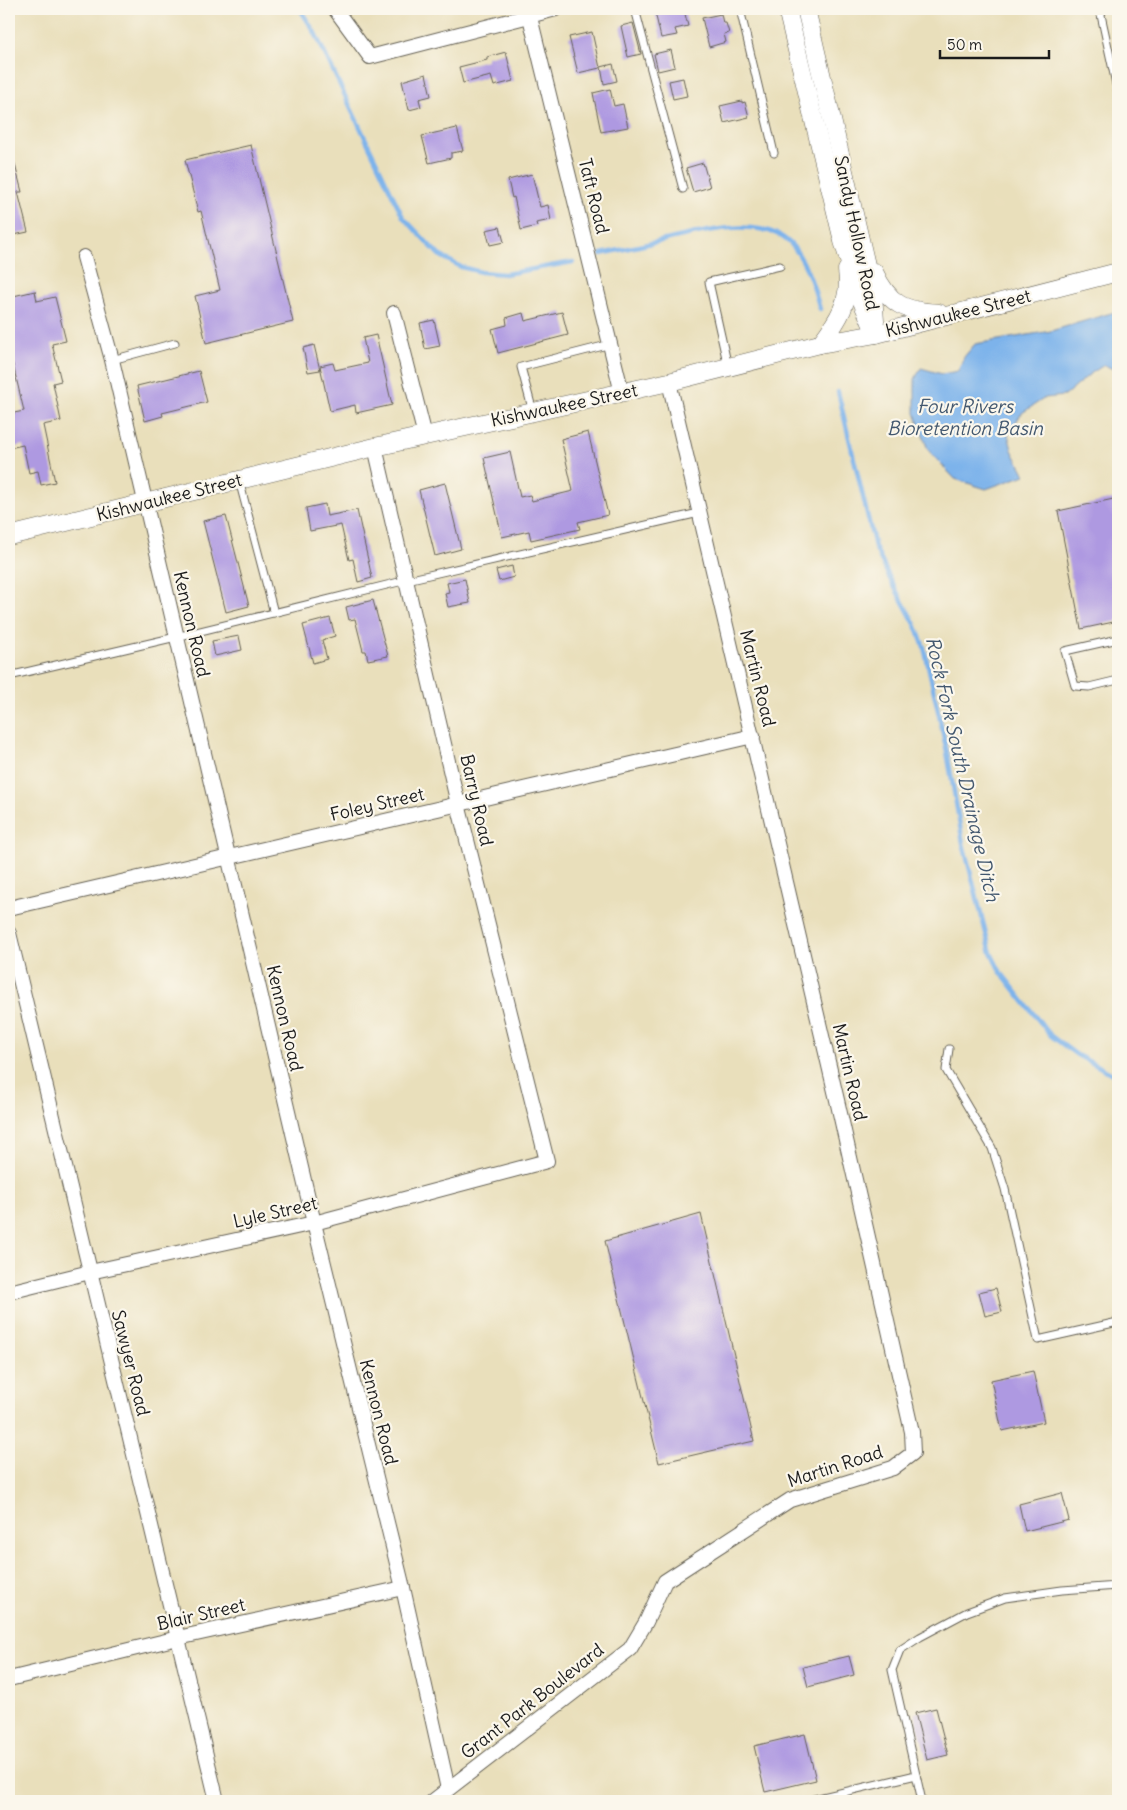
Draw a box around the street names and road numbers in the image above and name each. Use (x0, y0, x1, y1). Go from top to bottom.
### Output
street label: Sandy Hollow Road (829, 153, 885, 313)
street label: Taft Road (574, 156, 615, 237)
street label: Kishwaukee Street (883, 284, 1033, 342)
street label: Kishwaukee Street (489, 378, 639, 432)
street label: Kishwaukee Street (94, 468, 244, 526)
street label: Kennon Road (169, 569, 215, 680)
street label: Martin Road (735, 627, 781, 729)
street label: Barry Road (455, 752, 499, 849)
street label: Foley Street (328, 782, 426, 826)
street label: Kennon Road (262, 963, 308, 1074)
street label: Martin Road (828, 1021, 872, 1123)
street label: Lyle Street (231, 1191, 319, 1233)
street label: Sawyer Road (107, 1308, 155, 1419)
street label: Kennon Road (355, 1357, 403, 1468)
street label: Martin Road (784, 1440, 886, 1492)
street label: Blair Street (155, 1593, 247, 1635)
street label: Grant Park Boulevard (456, 1638, 608, 1764)

